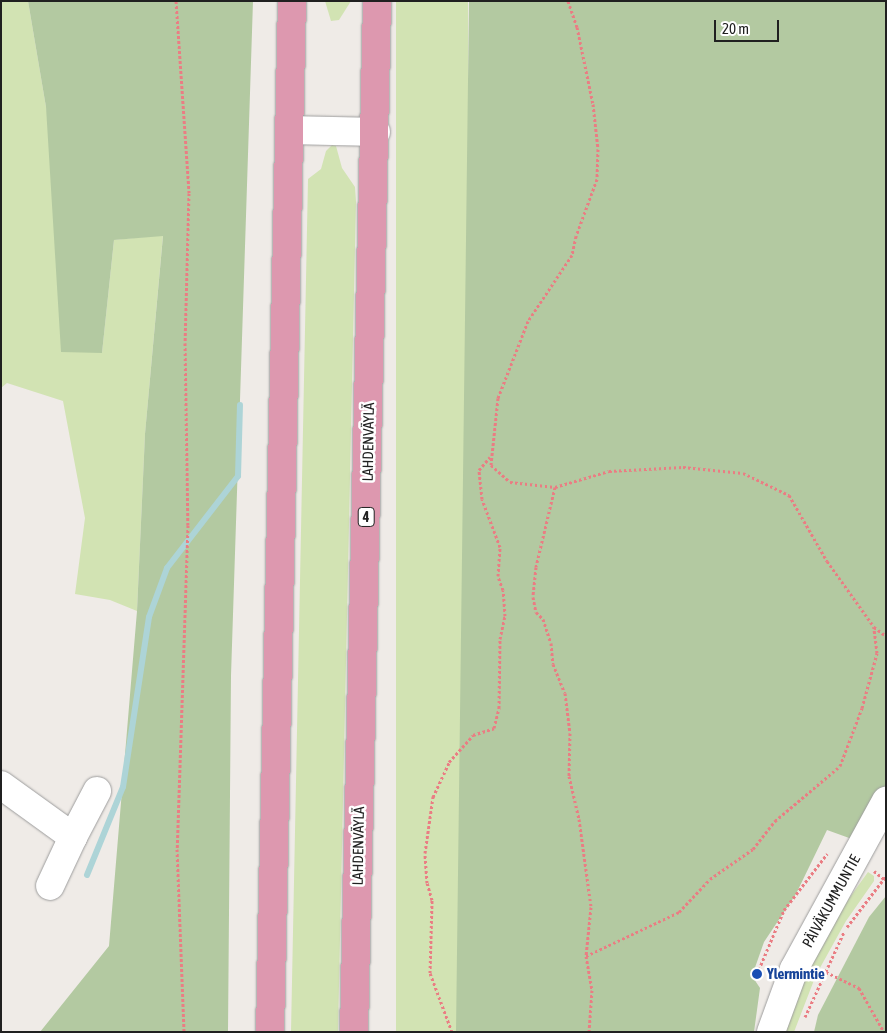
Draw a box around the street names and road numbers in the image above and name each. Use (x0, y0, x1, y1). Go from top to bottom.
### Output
street label: LAHDENVÄYLÄ (358, 402, 378, 482)
road number: 4 (357, 506, 375, 528)
street label: LAHDENVÄYLÄ (348, 806, 368, 886)
street label: PÄIVÄKUMMUNTIE (798, 852, 864, 950)

